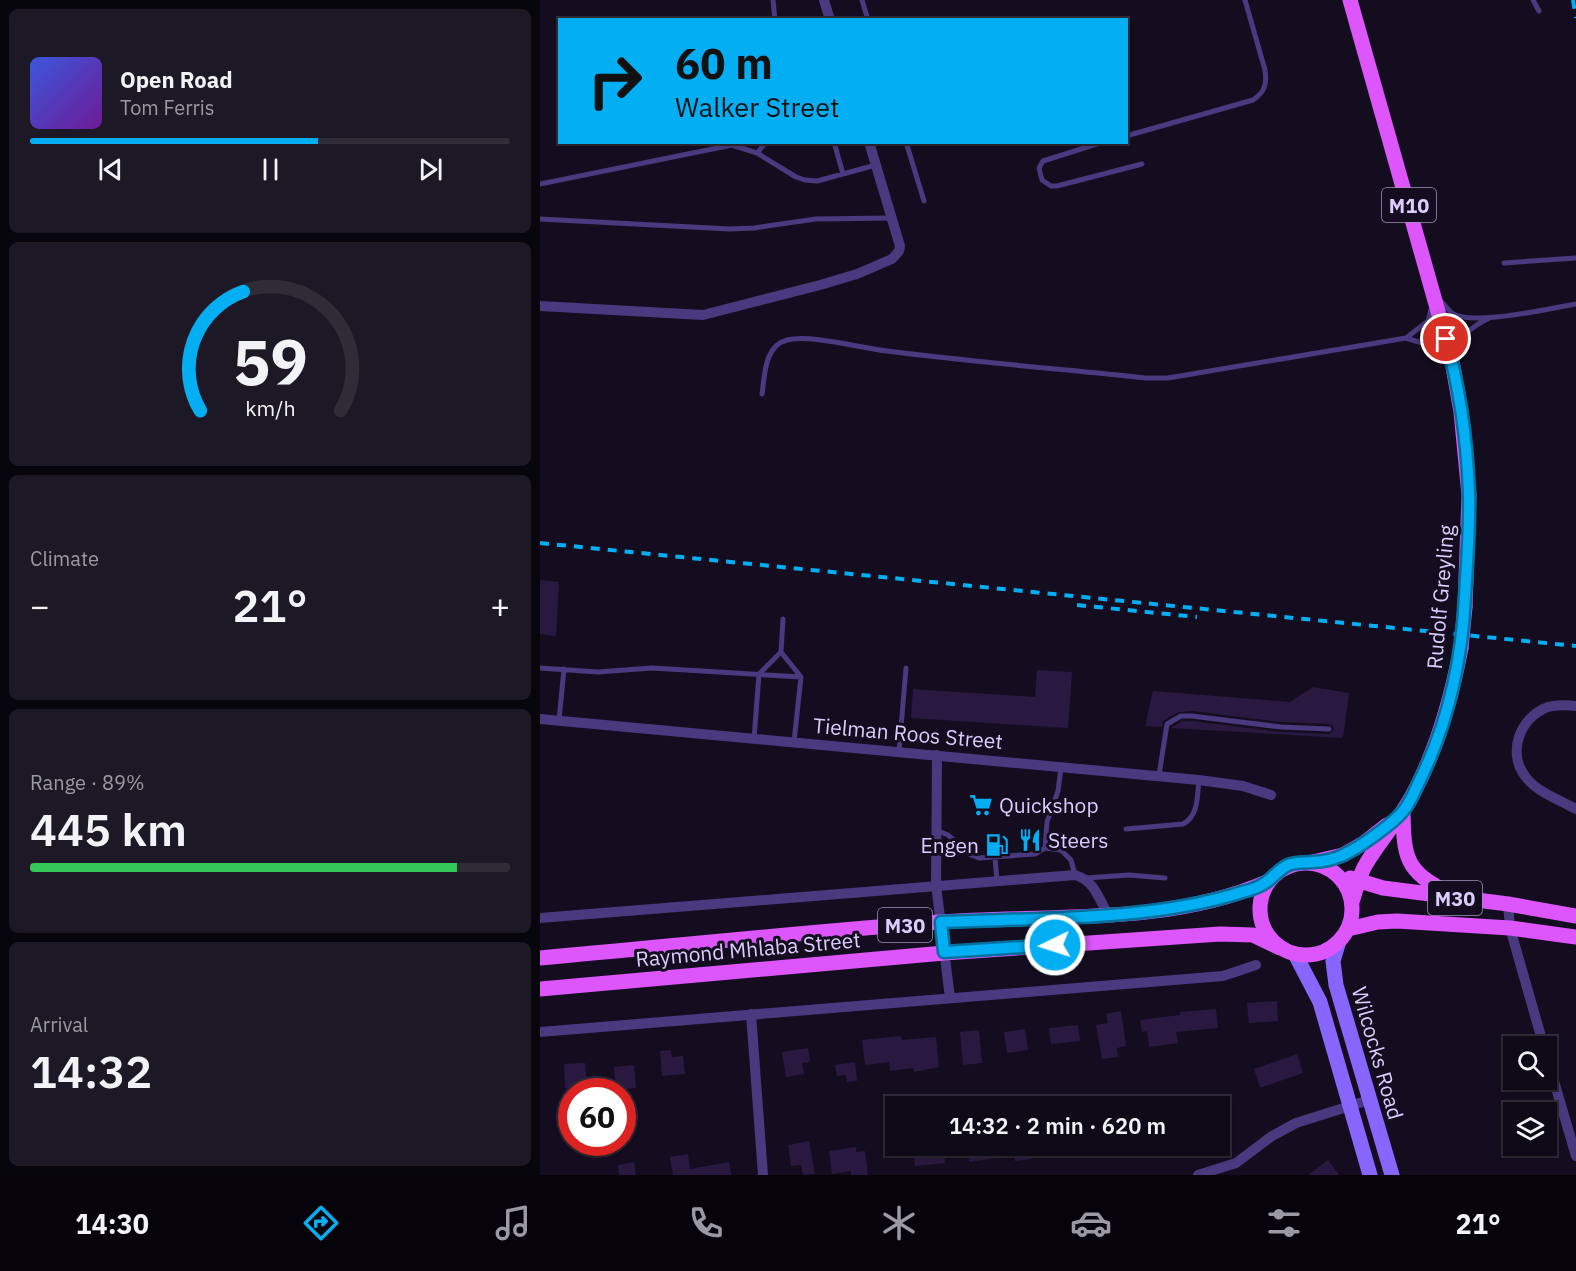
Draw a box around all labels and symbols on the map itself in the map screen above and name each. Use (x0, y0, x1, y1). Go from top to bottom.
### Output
road number: M10 (1382, 188, 1436, 222)
pin (1420, 313, 1471, 364)
street label: Rudolf Greyling (1420, 524, 1460, 670)
street label: Tielman Roos Street (812, 711, 1004, 755)
place label: Quickshop (999, 791, 1099, 819)
supermarket icon: Quickshop (968, 792, 994, 818)
place label: Steers (1048, 826, 1108, 854)
restaurant icon: Steers (1017, 827, 1043, 853)
place label: Engen (920, 831, 979, 859)
fuel station icon: Engen (984, 832, 1010, 858)
road number: M30 (1428, 881, 1482, 915)
road number: M30 (878, 908, 932, 942)
position arrow (1023, 913, 1087, 977)
street label: Raymond Mhlaba Street (634, 925, 862, 973)
street label: Wilcocks Road (1346, 983, 1410, 1123)
speed limit sign: 60 (558, 1078, 636, 1156)

